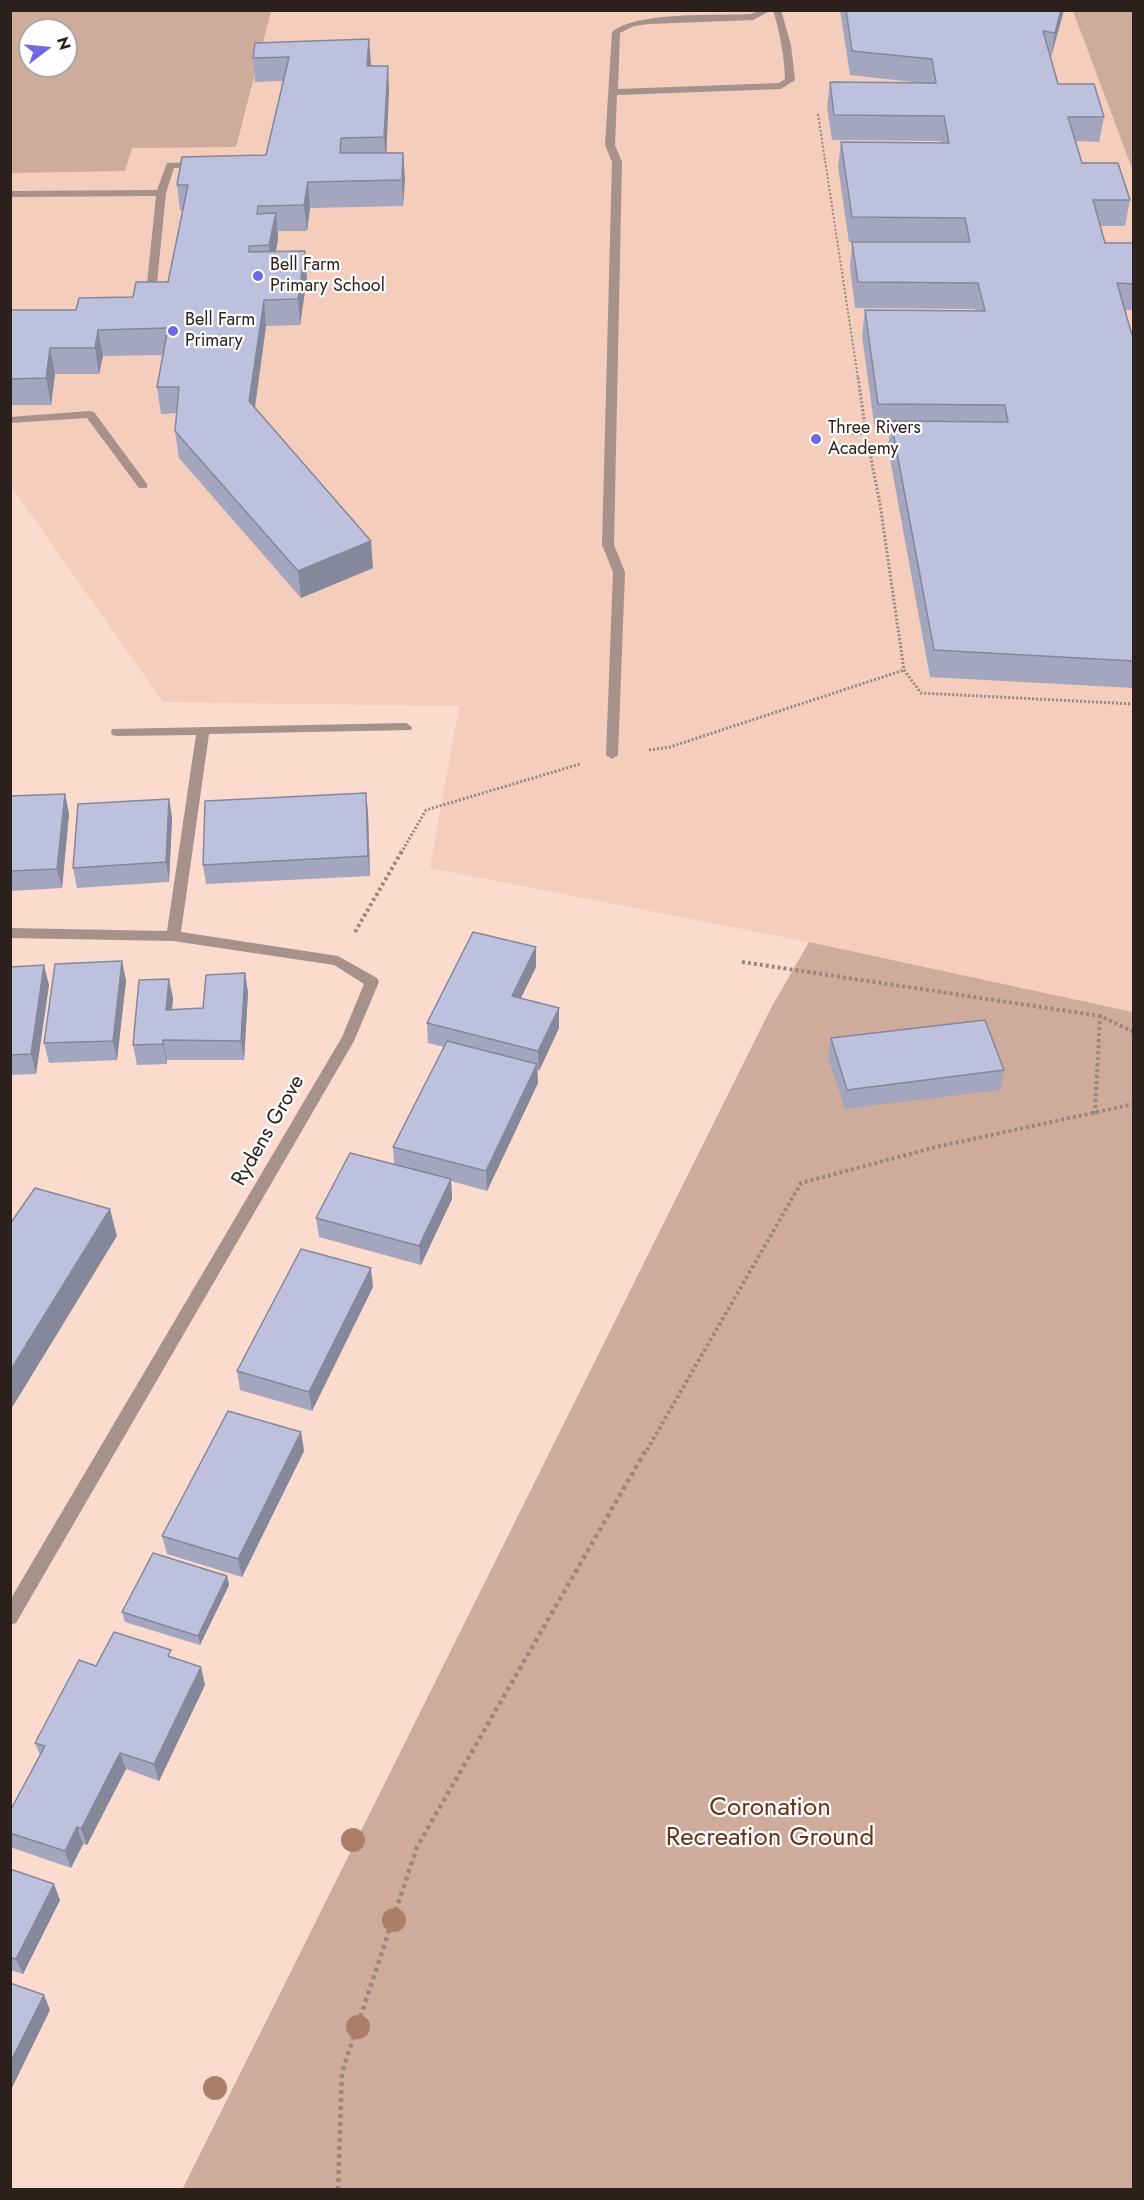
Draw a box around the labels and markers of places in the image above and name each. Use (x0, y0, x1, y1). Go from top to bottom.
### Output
place label: Bell Farm Primary School (270, 255, 385, 298)
marker: Bell Farm Primary School (251, 269, 265, 283)
place label: Bell Farm Primary (185, 310, 255, 352)
marker: Bell Farm Primary (166, 324, 180, 338)
place label: Three Rivers Academy (828, 418, 921, 460)
marker: Three Rivers Academy (809, 432, 823, 446)

